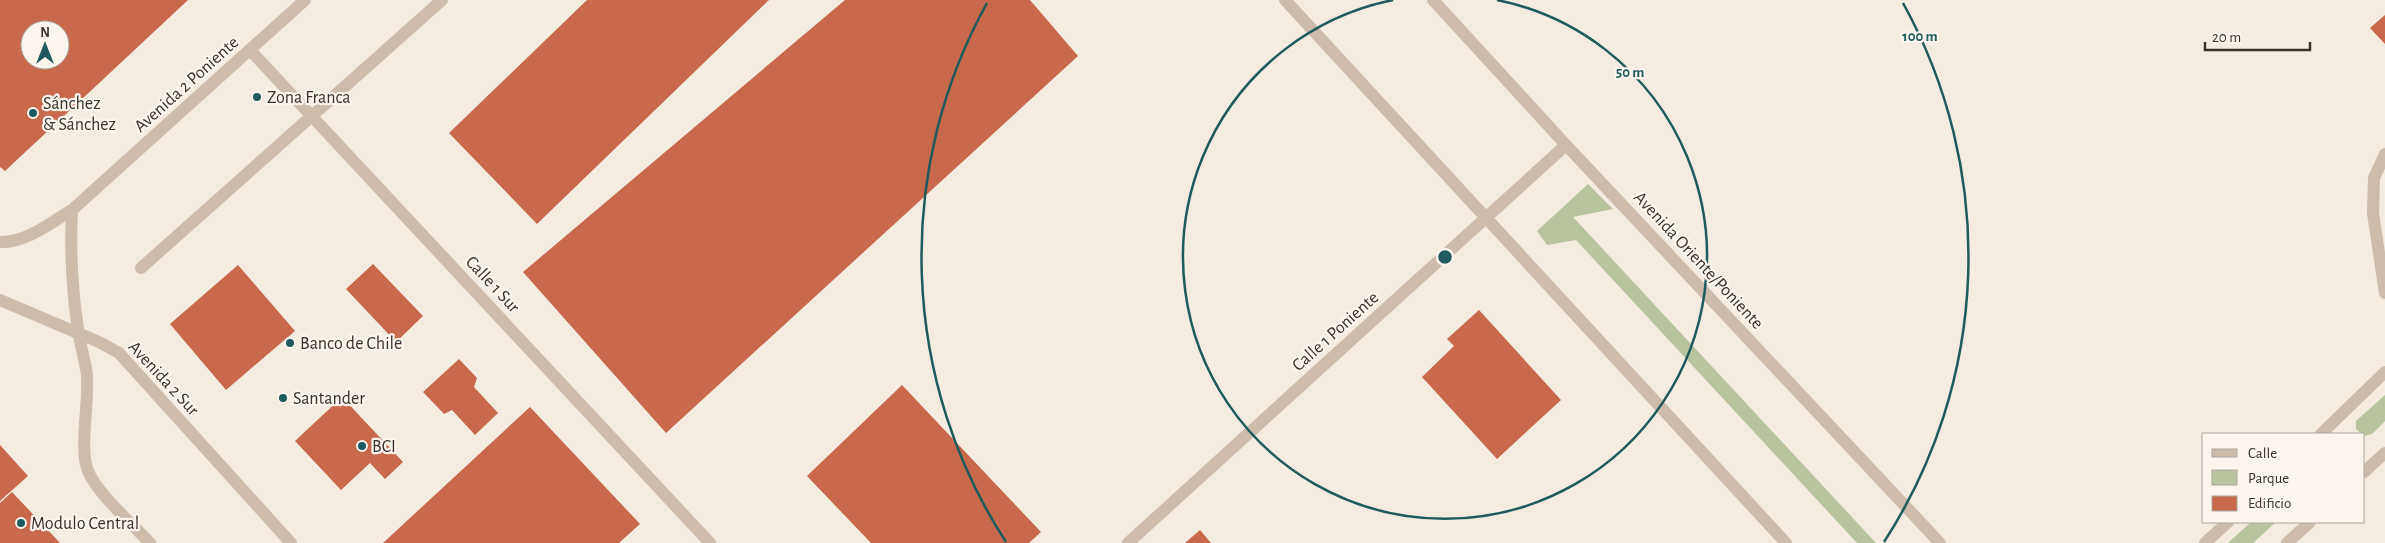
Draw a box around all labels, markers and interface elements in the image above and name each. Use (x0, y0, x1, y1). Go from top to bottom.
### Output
north arrow (20, 20, 70, 70)
scale bar (2205, 20, 2310, 52)
text: N (40, 26, 50, 40)
text: 100 m (1902, 29, 1938, 44)
text: 20 m (2212, 30, 2241, 45)
street label: Avenida 2 Poniente (131, 33, 242, 136)
text: 50 m (1616, 65, 1644, 80)
place label: Zona Franca (267, 89, 351, 107)
marker: Zona Franca (251, 91, 263, 103)
place label: Sánchez & Sánchez (43, 95, 116, 134)
marker: Sánchez & Sánchez (27, 107, 39, 119)
street label: Avenida Oriente/Poniente (1630, 189, 1766, 333)
centre of rings (1436, 248, 1454, 266)
street label: Calle 1 Sur (462, 253, 523, 317)
street label: Calle 1 Poniente (1289, 288, 1382, 375)
place label: Banco de Chile (300, 335, 402, 353)
marker: Banco de Chile (284, 337, 296, 349)
street label: Avenida 2 Sur (124, 338, 202, 419)
place label: Santander (293, 390, 365, 408)
marker: Santander (277, 392, 289, 404)
legend (2202, 433, 2365, 523)
place label: BCI (372, 438, 396, 456)
marker: BCI (356, 440, 368, 452)
text: Calle (2248, 446, 2277, 461)
text: Parque (2248, 471, 2289, 486)
text: Edificio (2248, 496, 2291, 511)
place label: Modulo Central (31, 515, 139, 533)
marker: Modulo Central (15, 517, 27, 529)

